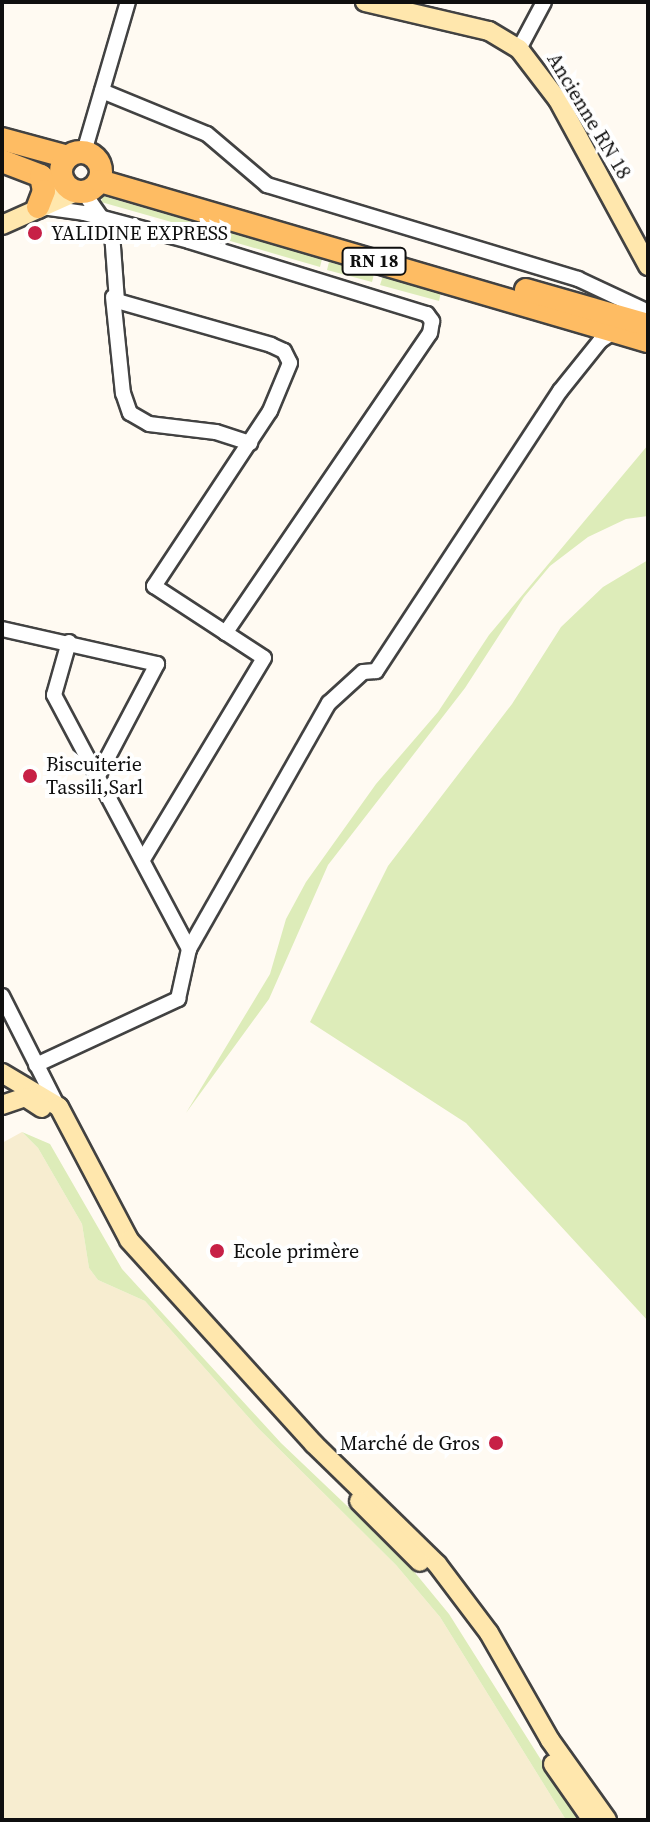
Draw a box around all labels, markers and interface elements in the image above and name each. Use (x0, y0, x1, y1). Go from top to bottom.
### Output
street label: Ancienne RN 18 (542, 49, 636, 183)
place label: YALIDINE EXPRESS (51, 221, 228, 245)
marker: YALIDINE EXPRESS (26, 224, 44, 242)
road number: RN 18 (340, 247, 408, 275)
place label: Biscuiterie Tassili,Sarl (46, 752, 143, 799)
marker: Biscuiterie Tassili,Sarl (21, 767, 39, 785)
place label: Ecole primère (233, 1239, 359, 1263)
marker: Ecole primère (208, 1242, 226, 1260)
place label: Marché de Gros (340, 1431, 480, 1455)
marker: Marché de Gros (487, 1434, 505, 1452)

